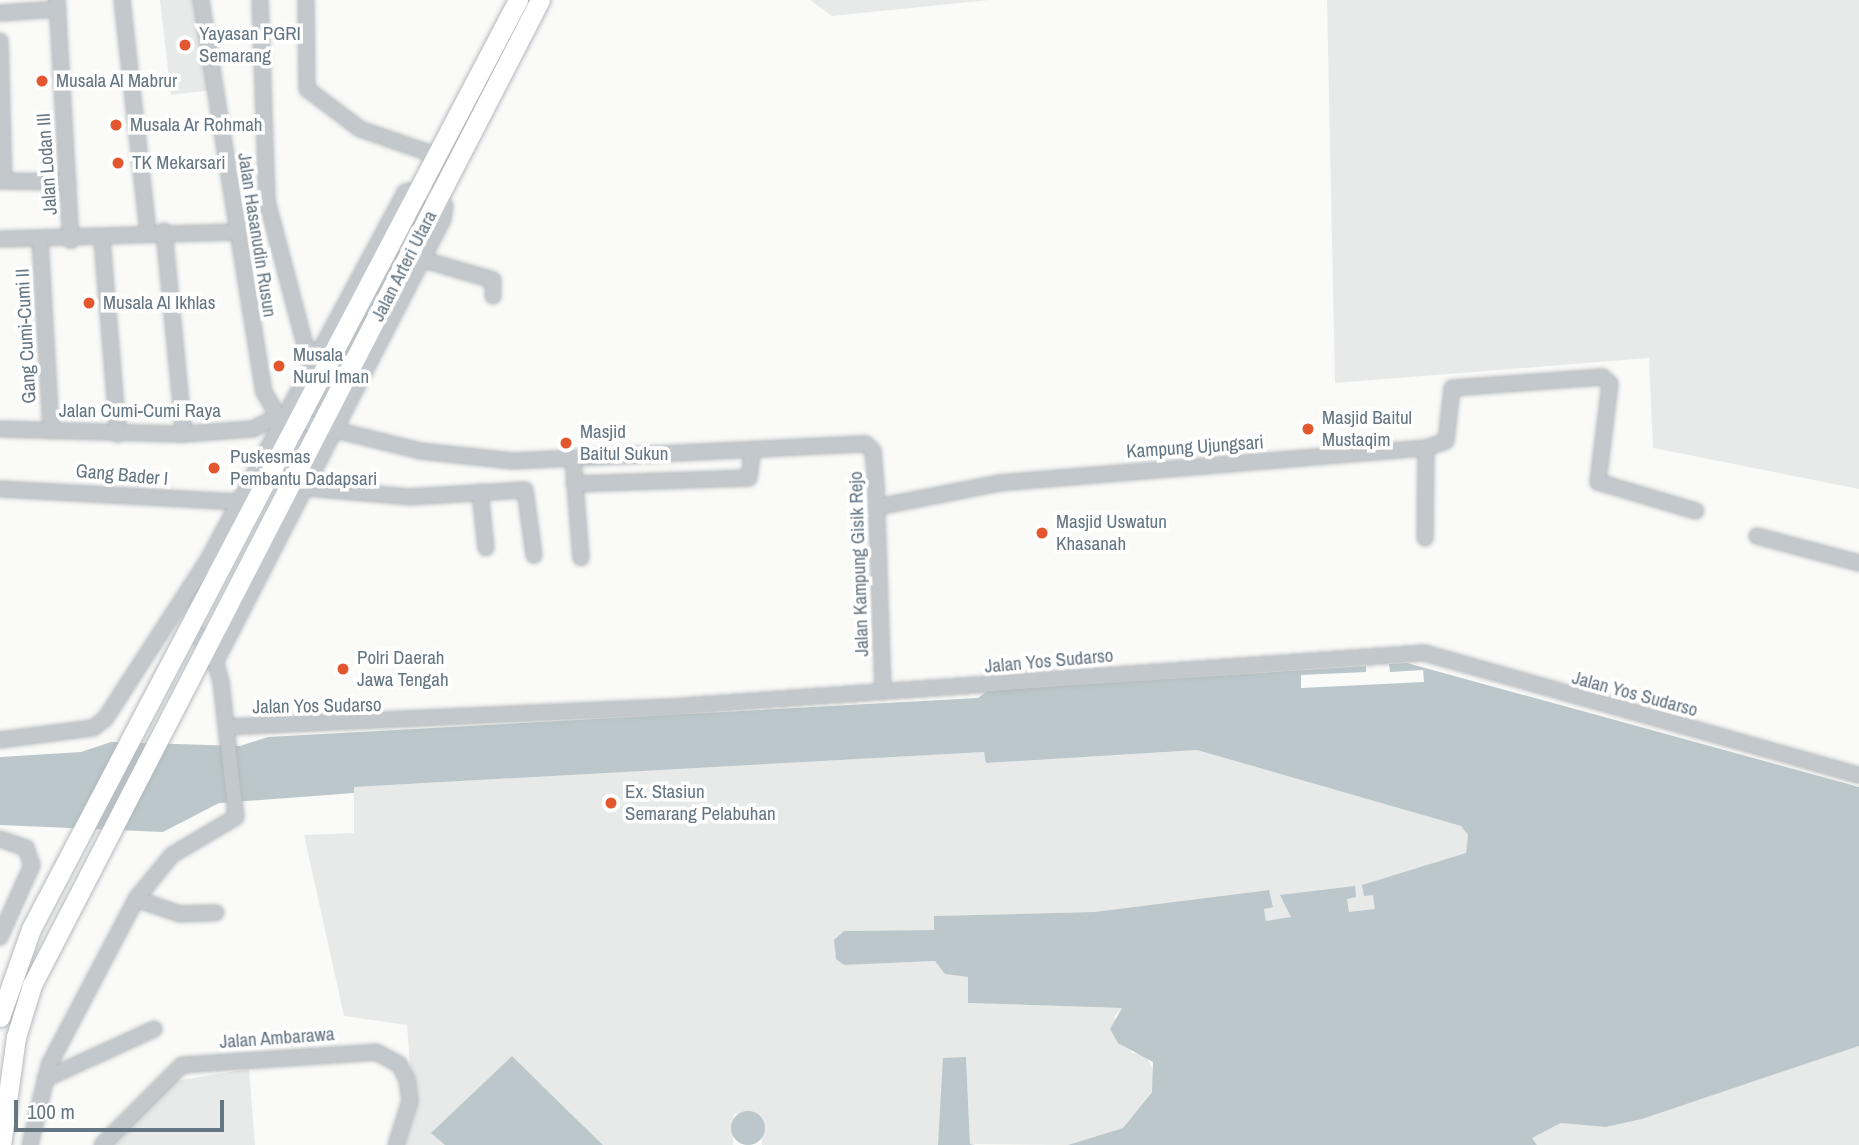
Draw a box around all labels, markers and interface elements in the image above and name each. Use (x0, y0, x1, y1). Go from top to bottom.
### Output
place label: Yayasan PGRI Semarang (199, 23, 301, 67)
marker: Yayasan PGRI Semarang (177, 37, 193, 53)
place label: Musala Al Mabrur (56, 70, 178, 92)
marker: Musala Al Mabrur (34, 73, 50, 89)
street label: Jalan Lodan III (32, 112, 62, 216)
place label: Musala Ar Rohmah (130, 114, 263, 136)
marker: Musala Ar Rohmah (108, 117, 124, 133)
street label: Jalan Hasanudin Rusun (233, 151, 281, 319)
place label: TK Mekarsari (132, 152, 225, 174)
marker: TK Mekarsari (110, 155, 126, 171)
street label: Jalan Arteri Utara (366, 206, 442, 326)
street label: Gang Cumi-Cumi II (11, 268, 41, 404)
place label: Musala Al Ikhlas (103, 292, 216, 314)
marker: Musala Al Ikhlas (81, 295, 97, 311)
place label: Musala Nurul Iman (293, 344, 369, 388)
marker: Musala Nurul Iman (271, 358, 287, 374)
street label: Jalan Cumi-Cumi Raya (59, 400, 221, 422)
place label: Masjid Baitul Mustaqim (1322, 407, 1412, 451)
place label: Masjid Baitul Sukun (580, 421, 668, 465)
marker: Masjid Baitul Mustaqim (1300, 421, 1316, 437)
street label: Kampung Ujungsari (1126, 431, 1264, 463)
marker: Masjid Baitul Sukun (558, 435, 574, 451)
place label: Puskesmas Pembantu Dadapsari (230, 446, 377, 490)
marker: Puskesmas Pembantu Dadapsari (204, 458, 224, 478)
street label: Gang Bader I (75, 460, 169, 490)
street label: Jalan Kampung Gisik Rejo (844, 471, 874, 657)
place label: Masjid Uswatun Khasanah (1056, 511, 1167, 555)
marker: Masjid Uswatun Khasanah (1034, 525, 1050, 541)
street label: Jalan Yos Sudarso (983, 644, 1115, 678)
place label: Polri Daerah Jawa Tengah (357, 647, 449, 691)
marker: Polri Daerah Jawa Tengah (335, 661, 351, 677)
street label: Jalan Yos Sudarso (1569, 666, 1701, 722)
street label: Jalan Yos Sudarso (252, 693, 382, 719)
place label: Ex. Stasiun Semarang Pelabuhan (625, 781, 776, 825)
marker: Ex. Stasiun Semarang Pelabuhan (603, 795, 619, 811)
street label: Jalan Ambarawa (218, 1023, 336, 1053)
scale bar (18, 1086, 228, 1130)
text: 100 m (27, 1097, 75, 1126)

